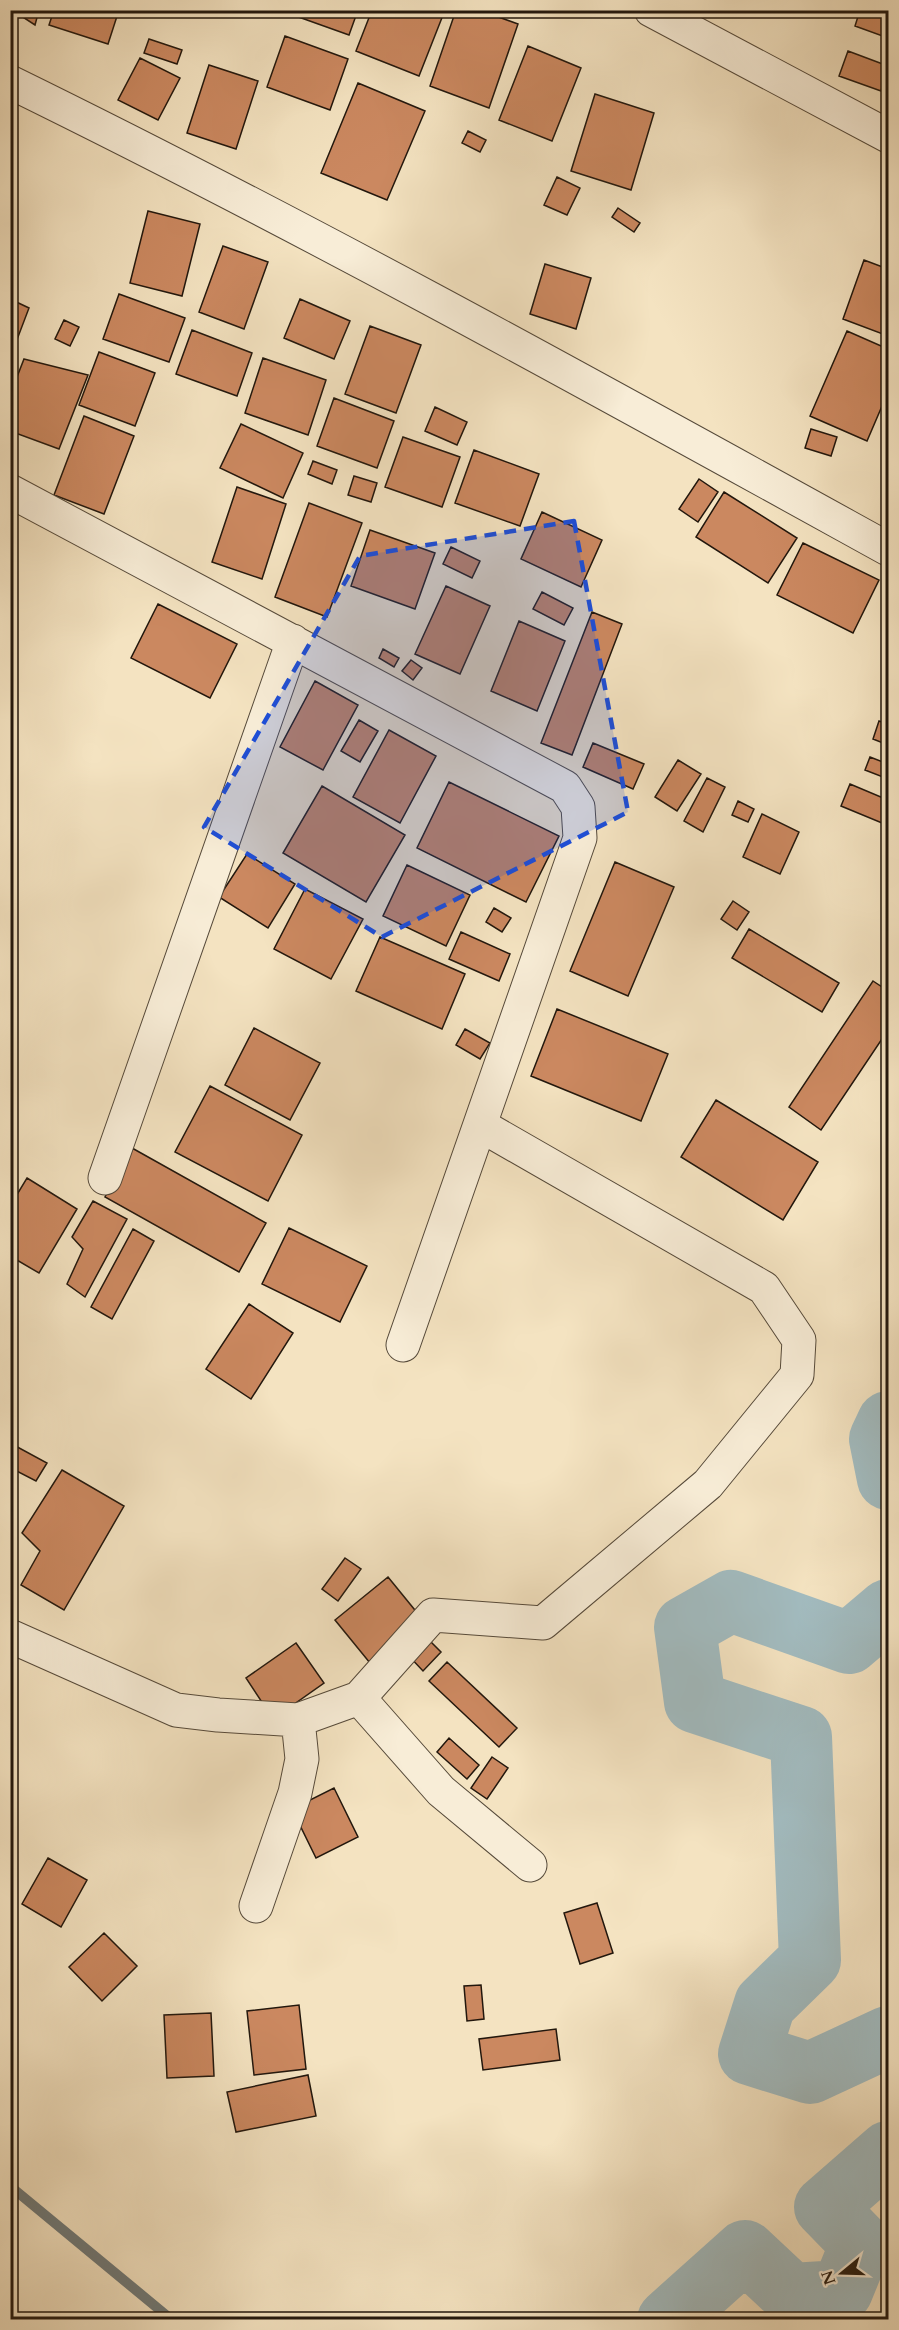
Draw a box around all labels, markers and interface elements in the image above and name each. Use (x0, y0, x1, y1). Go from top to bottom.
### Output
north arrow (812, 2243, 872, 2303)
text: N (816, 2267, 841, 2288)

